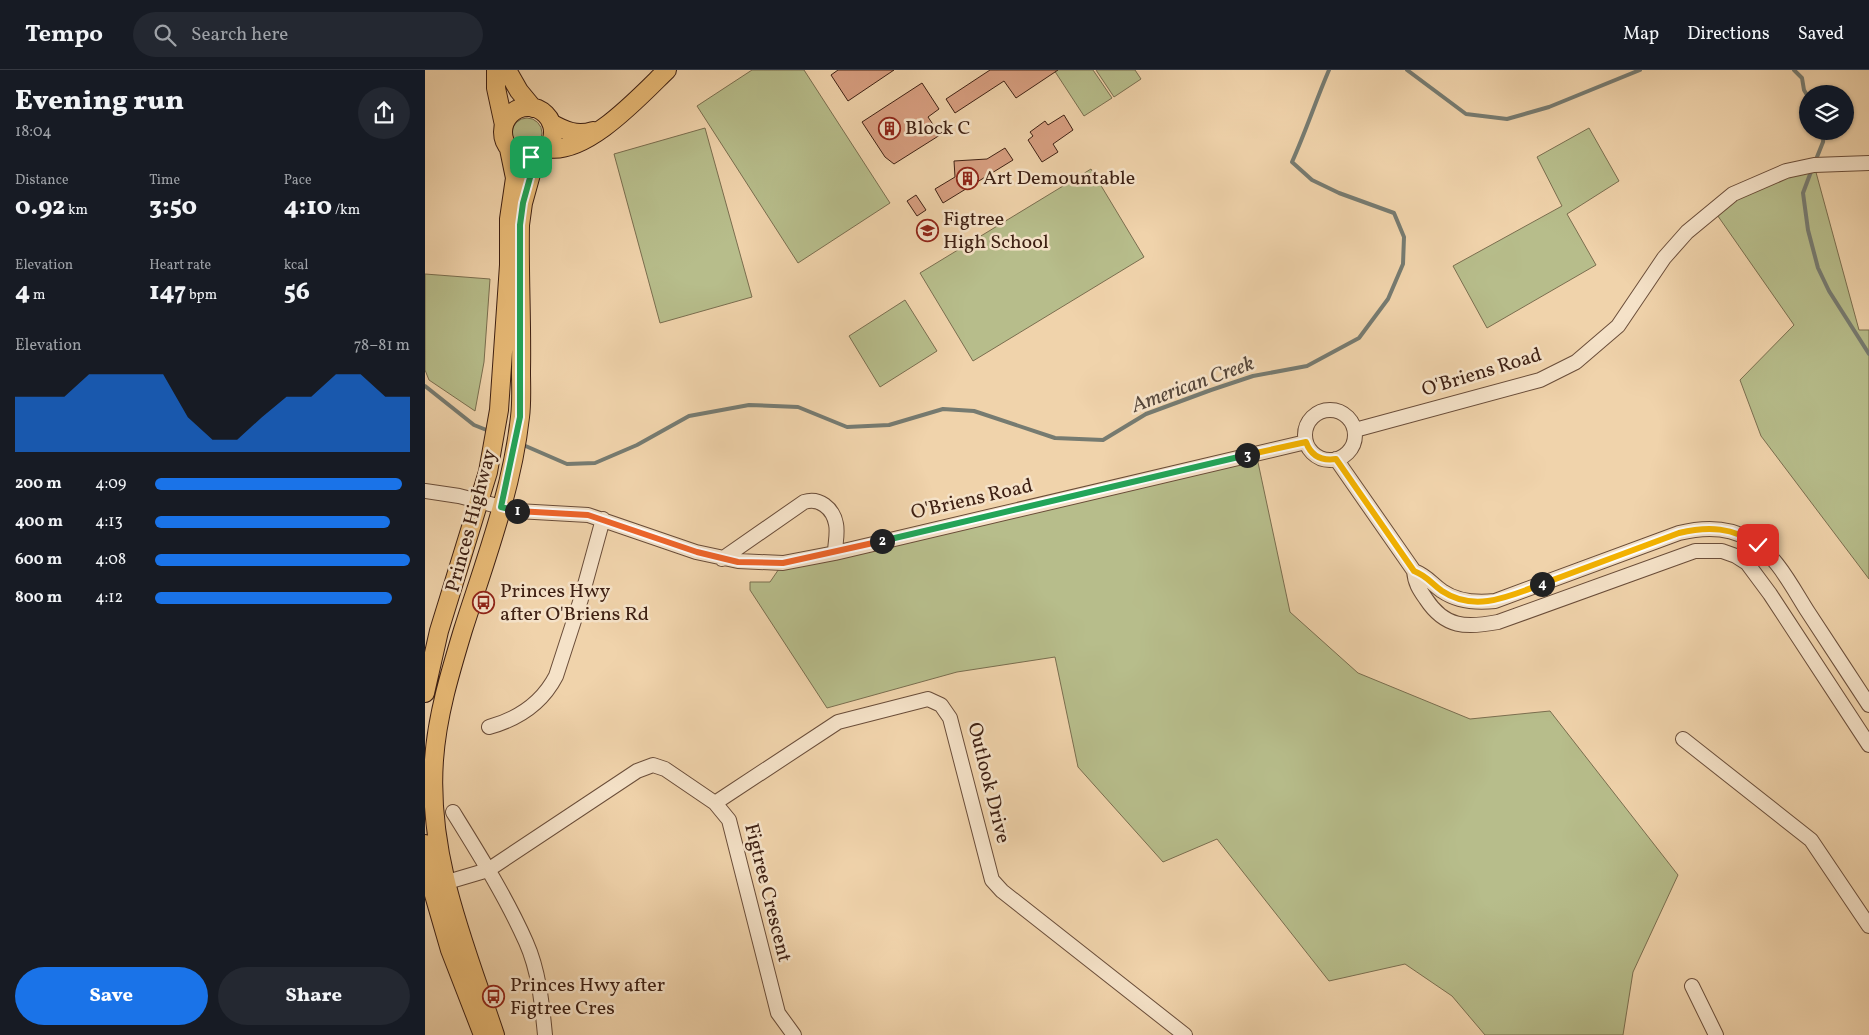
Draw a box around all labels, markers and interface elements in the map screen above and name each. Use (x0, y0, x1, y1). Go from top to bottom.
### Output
search box (133, 12, 483, 57)
text: Tempo (25, 18, 103, 52)
icon: search (151, 21, 179, 49)
text: Search here (191, 22, 288, 48)
text: Map (1623, 22, 1659, 47)
text: Directions (1687, 22, 1770, 47)
text: Saved (1798, 22, 1844, 47)
text: Evening run (15, 82, 184, 121)
map controls (1799, 85, 1854, 140)
button: layers (1799, 85, 1854, 140)
button: share (358, 87, 410, 139)
place label: Block C (905, 115, 970, 143)
building icon: Block C (877, 117, 901, 141)
text: 18:04 (15, 121, 52, 143)
pin (510, 136, 552, 178)
icon: arrive (517, 143, 545, 171)
place label: Art Demountable (983, 165, 1135, 193)
building icon: Art Demountable (955, 167, 979, 191)
text: Distance (15, 171, 69, 190)
text: Time (149, 171, 180, 190)
text: Pace (284, 171, 312, 190)
text: 0.92 (15, 190, 65, 225)
text: 3:50 (149, 190, 197, 225)
text: 4:10 (284, 190, 332, 225)
text: km (65, 201, 88, 220)
text: /km (332, 201, 360, 220)
place label: Figtree High School (943, 206, 1049, 257)
school or university icon: Figtree High School (915, 219, 939, 243)
text: Elevation (15, 256, 73, 275)
text: Heart rate (149, 256, 211, 275)
text: kcal (284, 256, 309, 275)
text: 4 (15, 275, 30, 310)
text: 147 (149, 275, 186, 310)
text: 56 (284, 275, 310, 310)
text: m (30, 286, 45, 305)
text: bpm (186, 286, 217, 305)
text: Elevation (15, 335, 82, 357)
text: 78–81 m (354, 335, 410, 357)
street label: O'Briens Road (1419, 341, 1545, 405)
water label: American Creek (1127, 349, 1259, 421)
pin: 3 (1235, 442, 1259, 468)
street label: Princes Highway (439, 446, 505, 596)
text: 3 (1244, 446, 1251, 465)
street label: O'Briens Road (908, 472, 1036, 528)
text: 200 m (15, 473, 62, 495)
text: 4:09 (95, 473, 126, 495)
pin: 1 (505, 498, 529, 524)
text: 1 (515, 502, 520, 521)
text: 400 m (15, 511, 63, 533)
text: 4:13 (95, 511, 123, 533)
pin (1737, 524, 1779, 566)
pin: 2 (869, 528, 895, 554)
icon: check (1744, 531, 1772, 559)
text: 2 (879, 532, 886, 551)
text: 600 m (15, 549, 62, 571)
text: 4:08 (95, 549, 126, 571)
pin: 4 (1529, 572, 1555, 596)
text: 4 (1538, 575, 1547, 594)
place label: Princes Hwy after O'Briens Rd (500, 578, 649, 629)
text: 800 m (15, 587, 62, 609)
text: 4:12 (95, 587, 123, 609)
bus stop icon: Princes Hwy after O'Briens Rd (472, 591, 496, 615)
street label: Outlook Drive (959, 720, 1017, 846)
street label: Figtree Crescent (736, 821, 798, 965)
button: Save (15, 967, 208, 1025)
button: Share (218, 967, 410, 1025)
place label: Princes Hwy after Figtree Cres (510, 972, 665, 1023)
bus stop icon: Princes Hwy after Figtree Cres (482, 985, 506, 1009)

